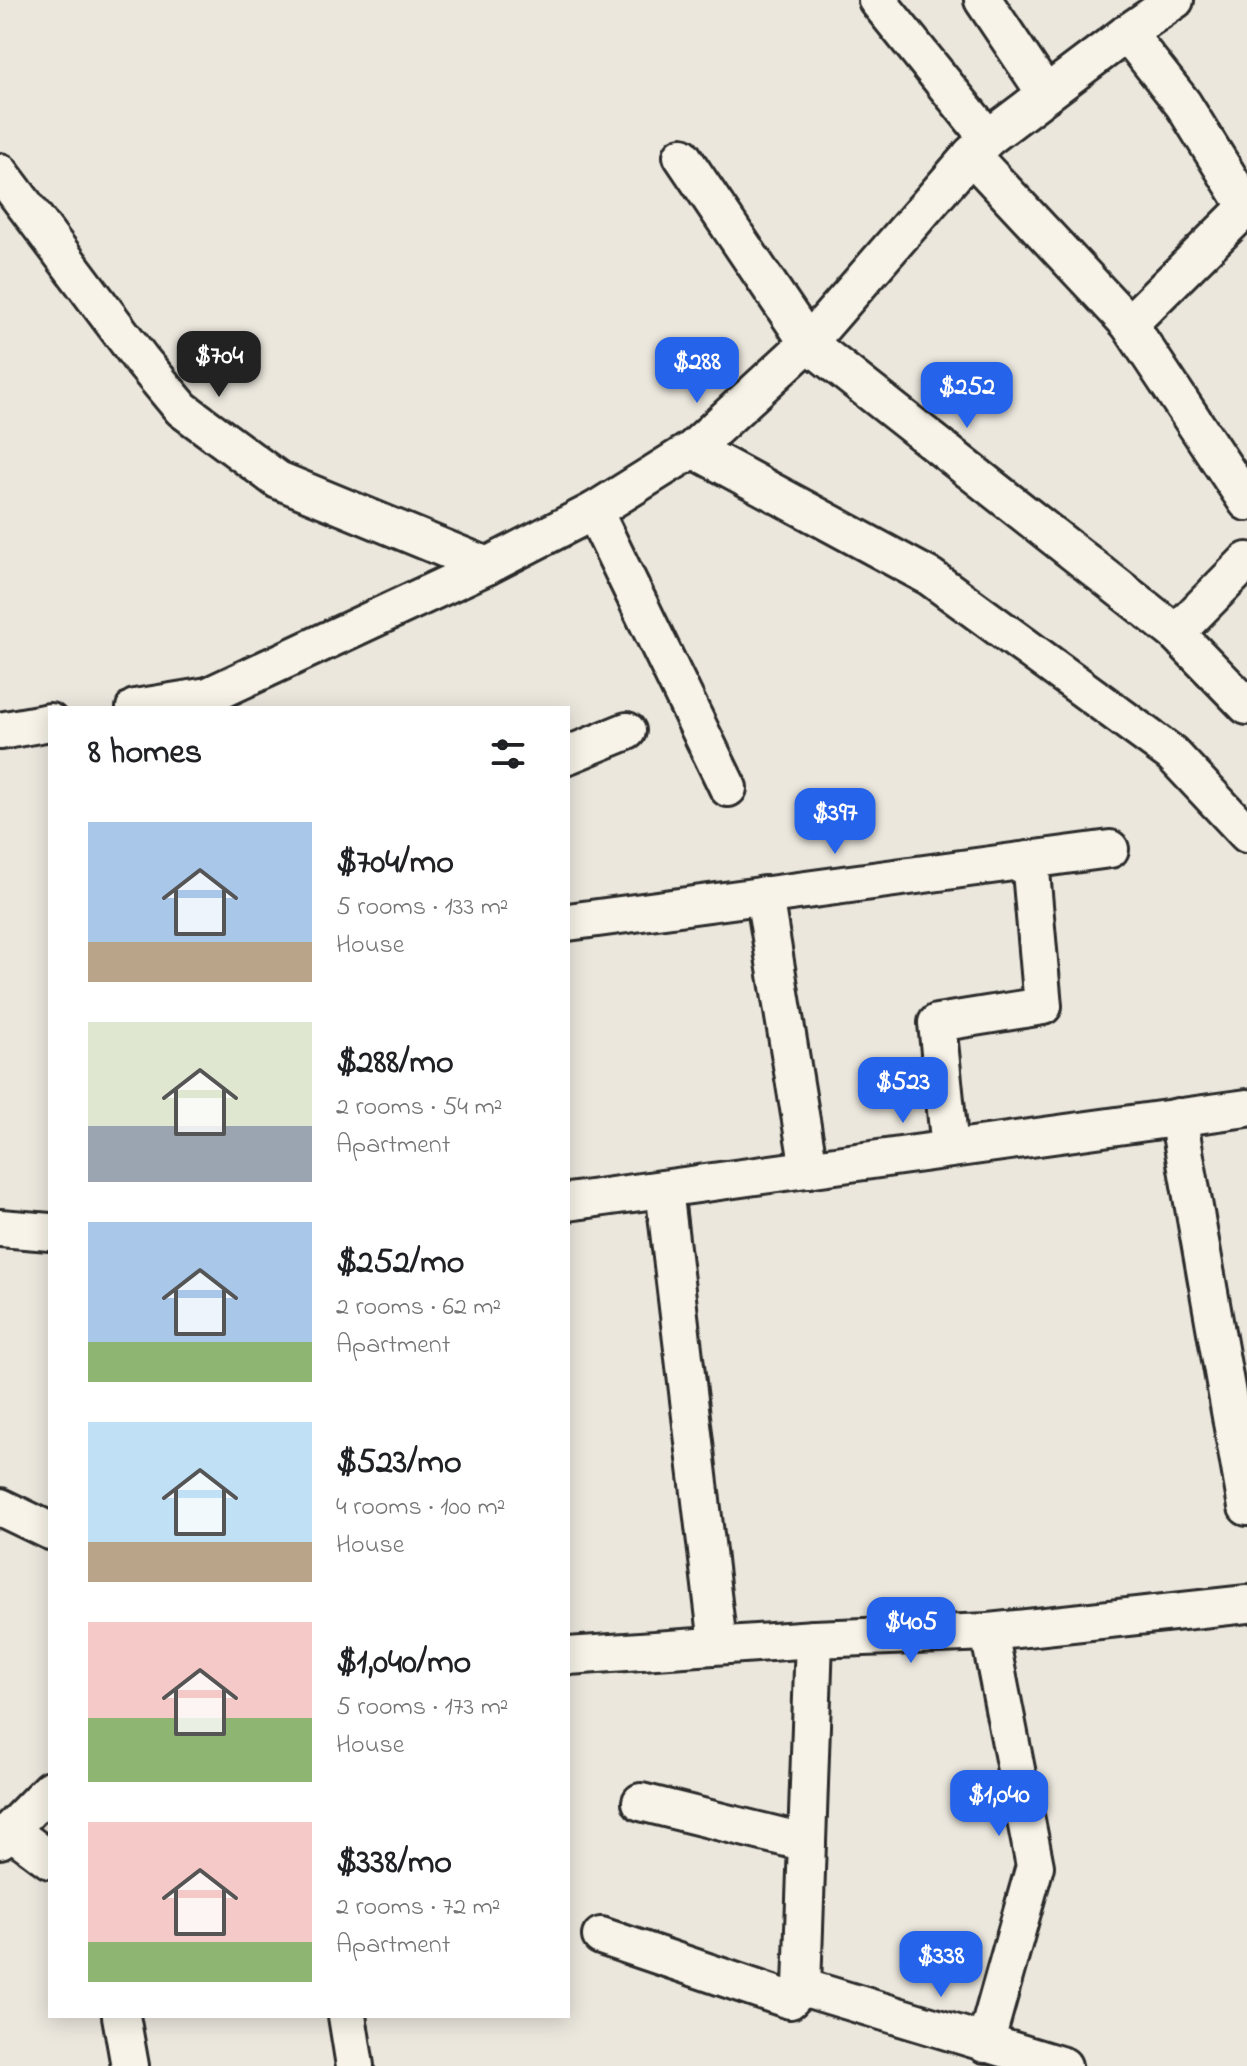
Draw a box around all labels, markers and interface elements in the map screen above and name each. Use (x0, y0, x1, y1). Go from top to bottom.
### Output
pin: $704 (172, 331, 266, 399)
pin: $288 (650, 337, 744, 405)
text: $704 (195, 338, 243, 376)
text: $288 (673, 344, 721, 382)
pin: $252 (920, 362, 1014, 430)
text: $252 (939, 369, 995, 407)
text: 8 homes (88, 729, 202, 779)
icon: filters (486, 732, 530, 776)
pin: $397 (788, 788, 882, 856)
text: $397 (812, 795, 858, 833)
text: $704/mo (336, 839, 454, 889)
icon: home (152, 854, 248, 950)
text: 5 rooms · 133 m² (336, 889, 509, 927)
text: House (336, 927, 404, 965)
text: $288/mo (336, 1039, 454, 1089)
icon: home (152, 1054, 248, 1150)
pin: $523 (856, 1057, 950, 1125)
text: $523 (876, 1064, 930, 1102)
text: 2 rooms · 54 m² (336, 1089, 502, 1127)
text: Apartment (336, 1127, 450, 1165)
text: $252/mo (336, 1239, 464, 1289)
icon: home (152, 1254, 248, 1350)
text: 2 rooms · 62 m² (336, 1289, 501, 1327)
text: Apartment (336, 1327, 450, 1365)
text: $523/mo (336, 1439, 462, 1489)
icon: home (152, 1454, 248, 1550)
text: 4 rooms · 100 m² (336, 1489, 505, 1527)
text: House (336, 1527, 404, 1565)
pin: $405 (864, 1597, 958, 1665)
text: $405 (885, 1604, 937, 1642)
text: $1,040/mo (336, 1639, 471, 1689)
icon: home (152, 1654, 248, 1750)
text: 5 rooms · 173 m² (336, 1689, 509, 1727)
text: House (336, 1727, 404, 1765)
pin: $1,040 (934, 1770, 1064, 1838)
text: $1,040 (968, 1777, 1030, 1815)
text: $338/mo (336, 1839, 452, 1889)
icon: home (152, 1854, 248, 1950)
text: 2 rooms · 72 m² (336, 1889, 501, 1927)
text: Apartment (336, 1927, 450, 1965)
pin: $338 (894, 1931, 988, 1999)
text: $338 (918, 1938, 964, 1976)

